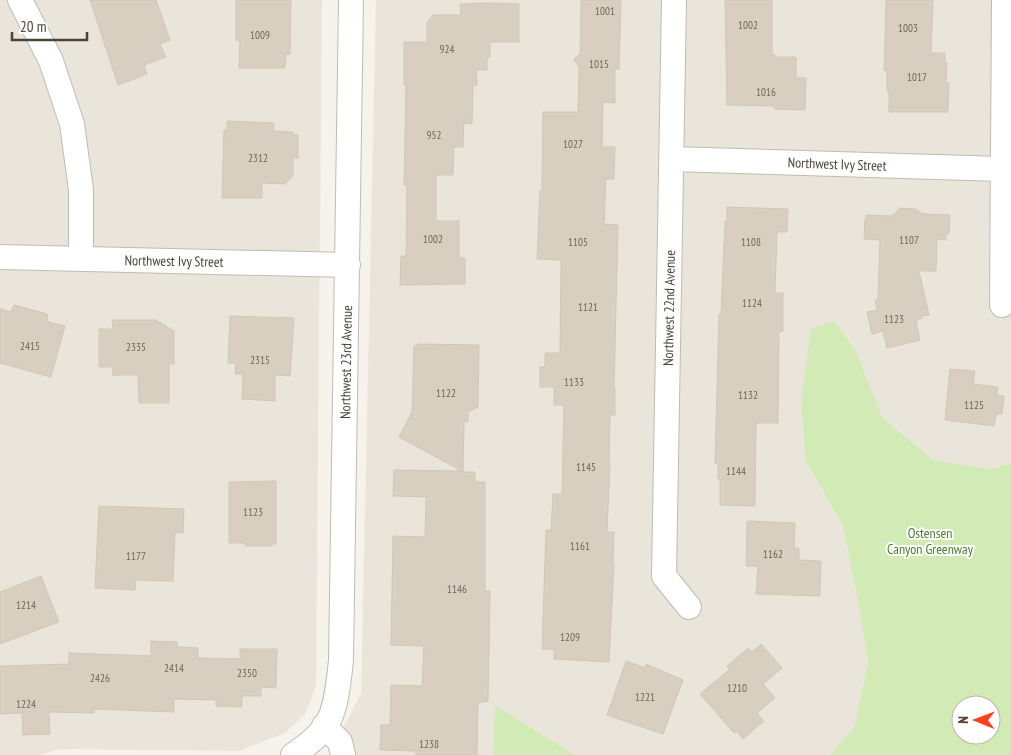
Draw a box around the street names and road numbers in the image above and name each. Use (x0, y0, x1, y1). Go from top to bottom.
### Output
street label: Northwest Ivy Street (787, 153, 887, 175)
street label: Northwest 22nd Avenue (659, 250, 679, 366)
street label: Northwest Ivy Street (124, 251, 224, 271)
street label: Northwest 23rd Avenue (336, 305, 356, 419)

